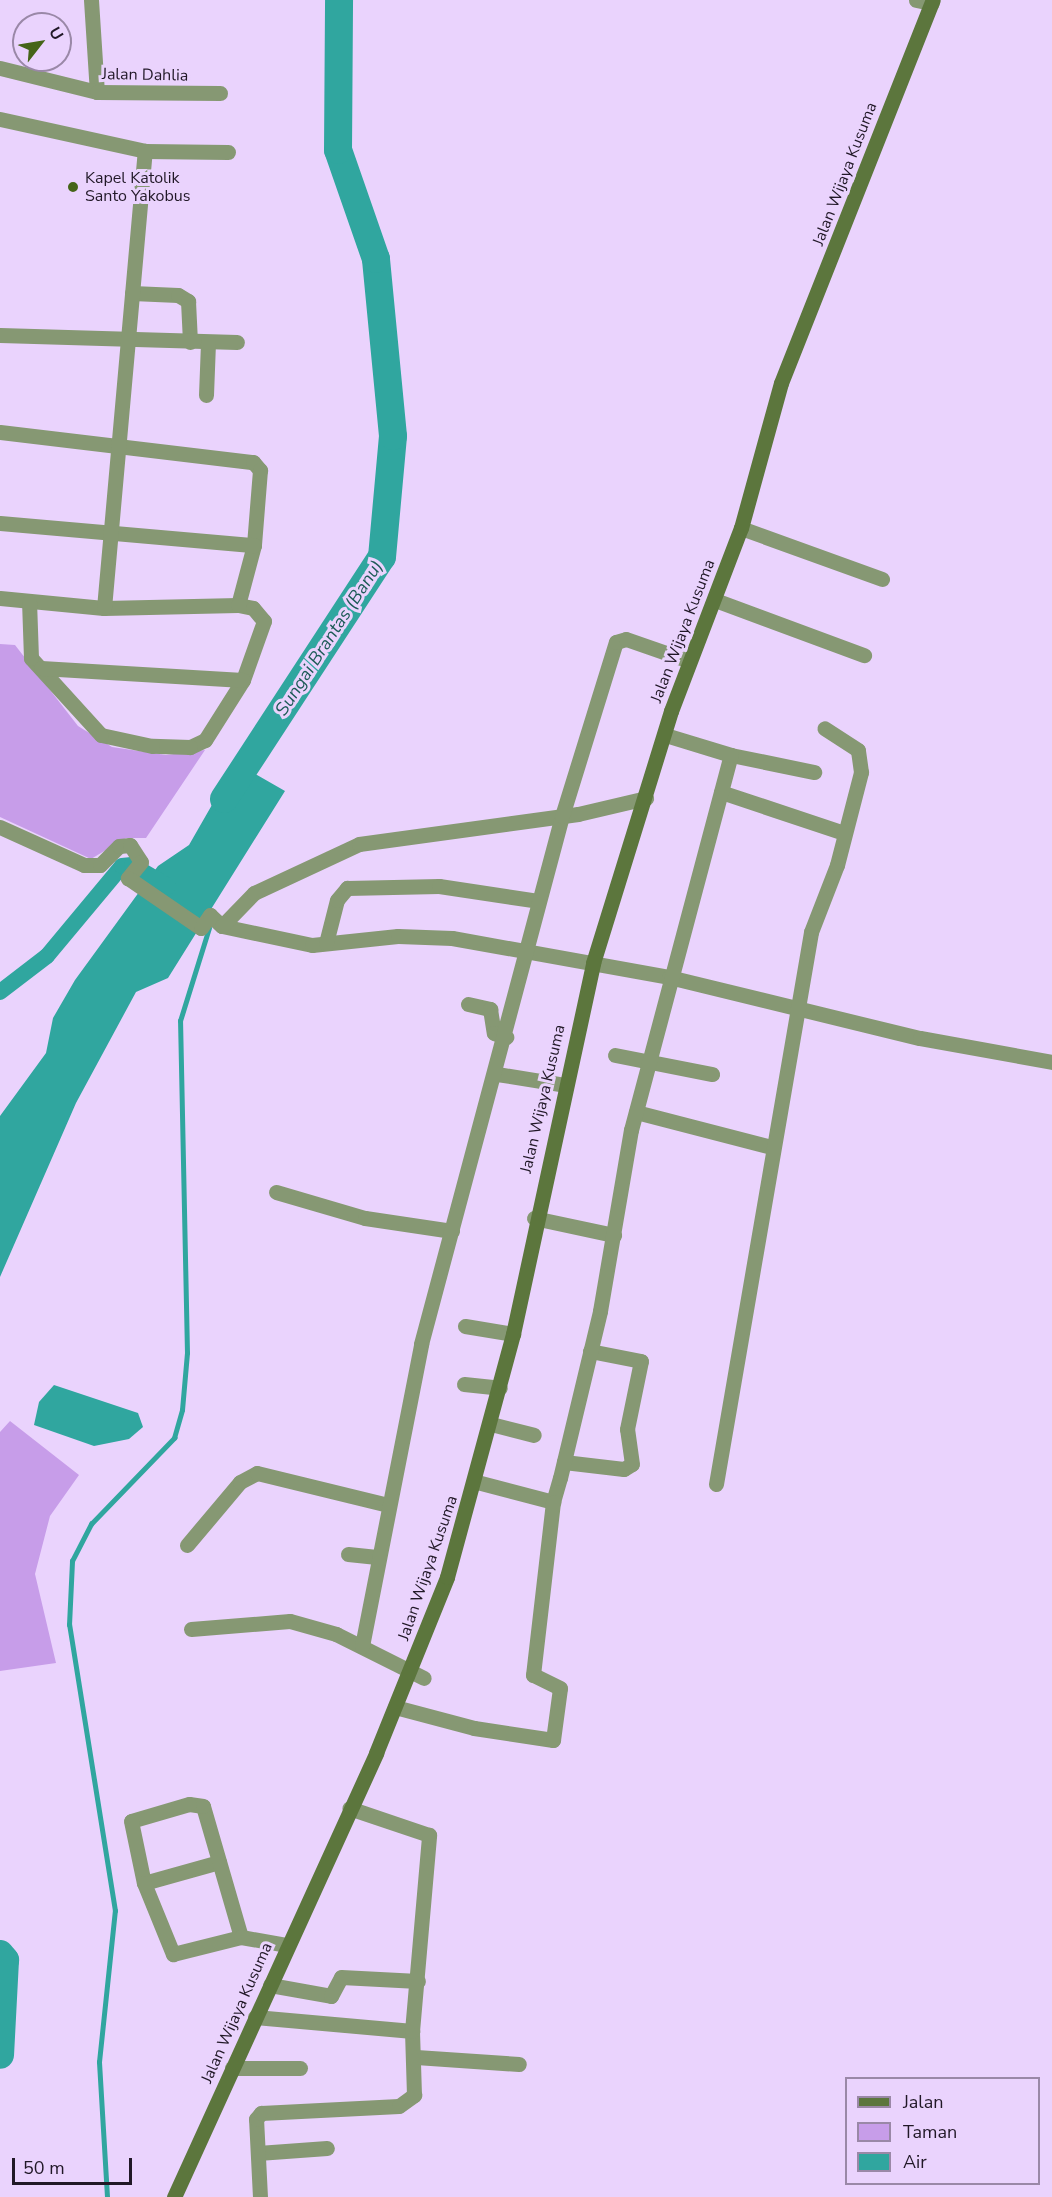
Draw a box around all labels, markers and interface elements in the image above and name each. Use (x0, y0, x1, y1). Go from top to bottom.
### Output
north arrow (12, 12, 72, 72)
text: U (43, 23, 68, 44)
street label: Jalan Dahlia (102, 65, 188, 85)
street label: Jalan Wijaya Kusuma (809, 100, 881, 248)
place label: Kapel Katolik Santo Yakobus (85, 168, 190, 206)
marker: Kapel Katolik Santo Yakobus (66, 180, 80, 194)
water label: Sungai Brantas (Banu) (271, 556, 387, 720)
street label: Jalan Wijaya Kusuma (647, 557, 719, 705)
street label: Jalan Wijaya Kusuma (517, 1023, 569, 1175)
street label: Jalan Wijaya Kusuma (394, 1493, 462, 1643)
street label: Jalan Wijaya Kusuma (197, 1940, 277, 2086)
legend (845, 2077, 1040, 2185)
text: Jalan (903, 2090, 943, 2114)
text: Taman (903, 2120, 957, 2144)
scale bar (15, 2146, 135, 2184)
text: Air (903, 2150, 927, 2174)
text: 50 m (23, 2156, 65, 2180)

